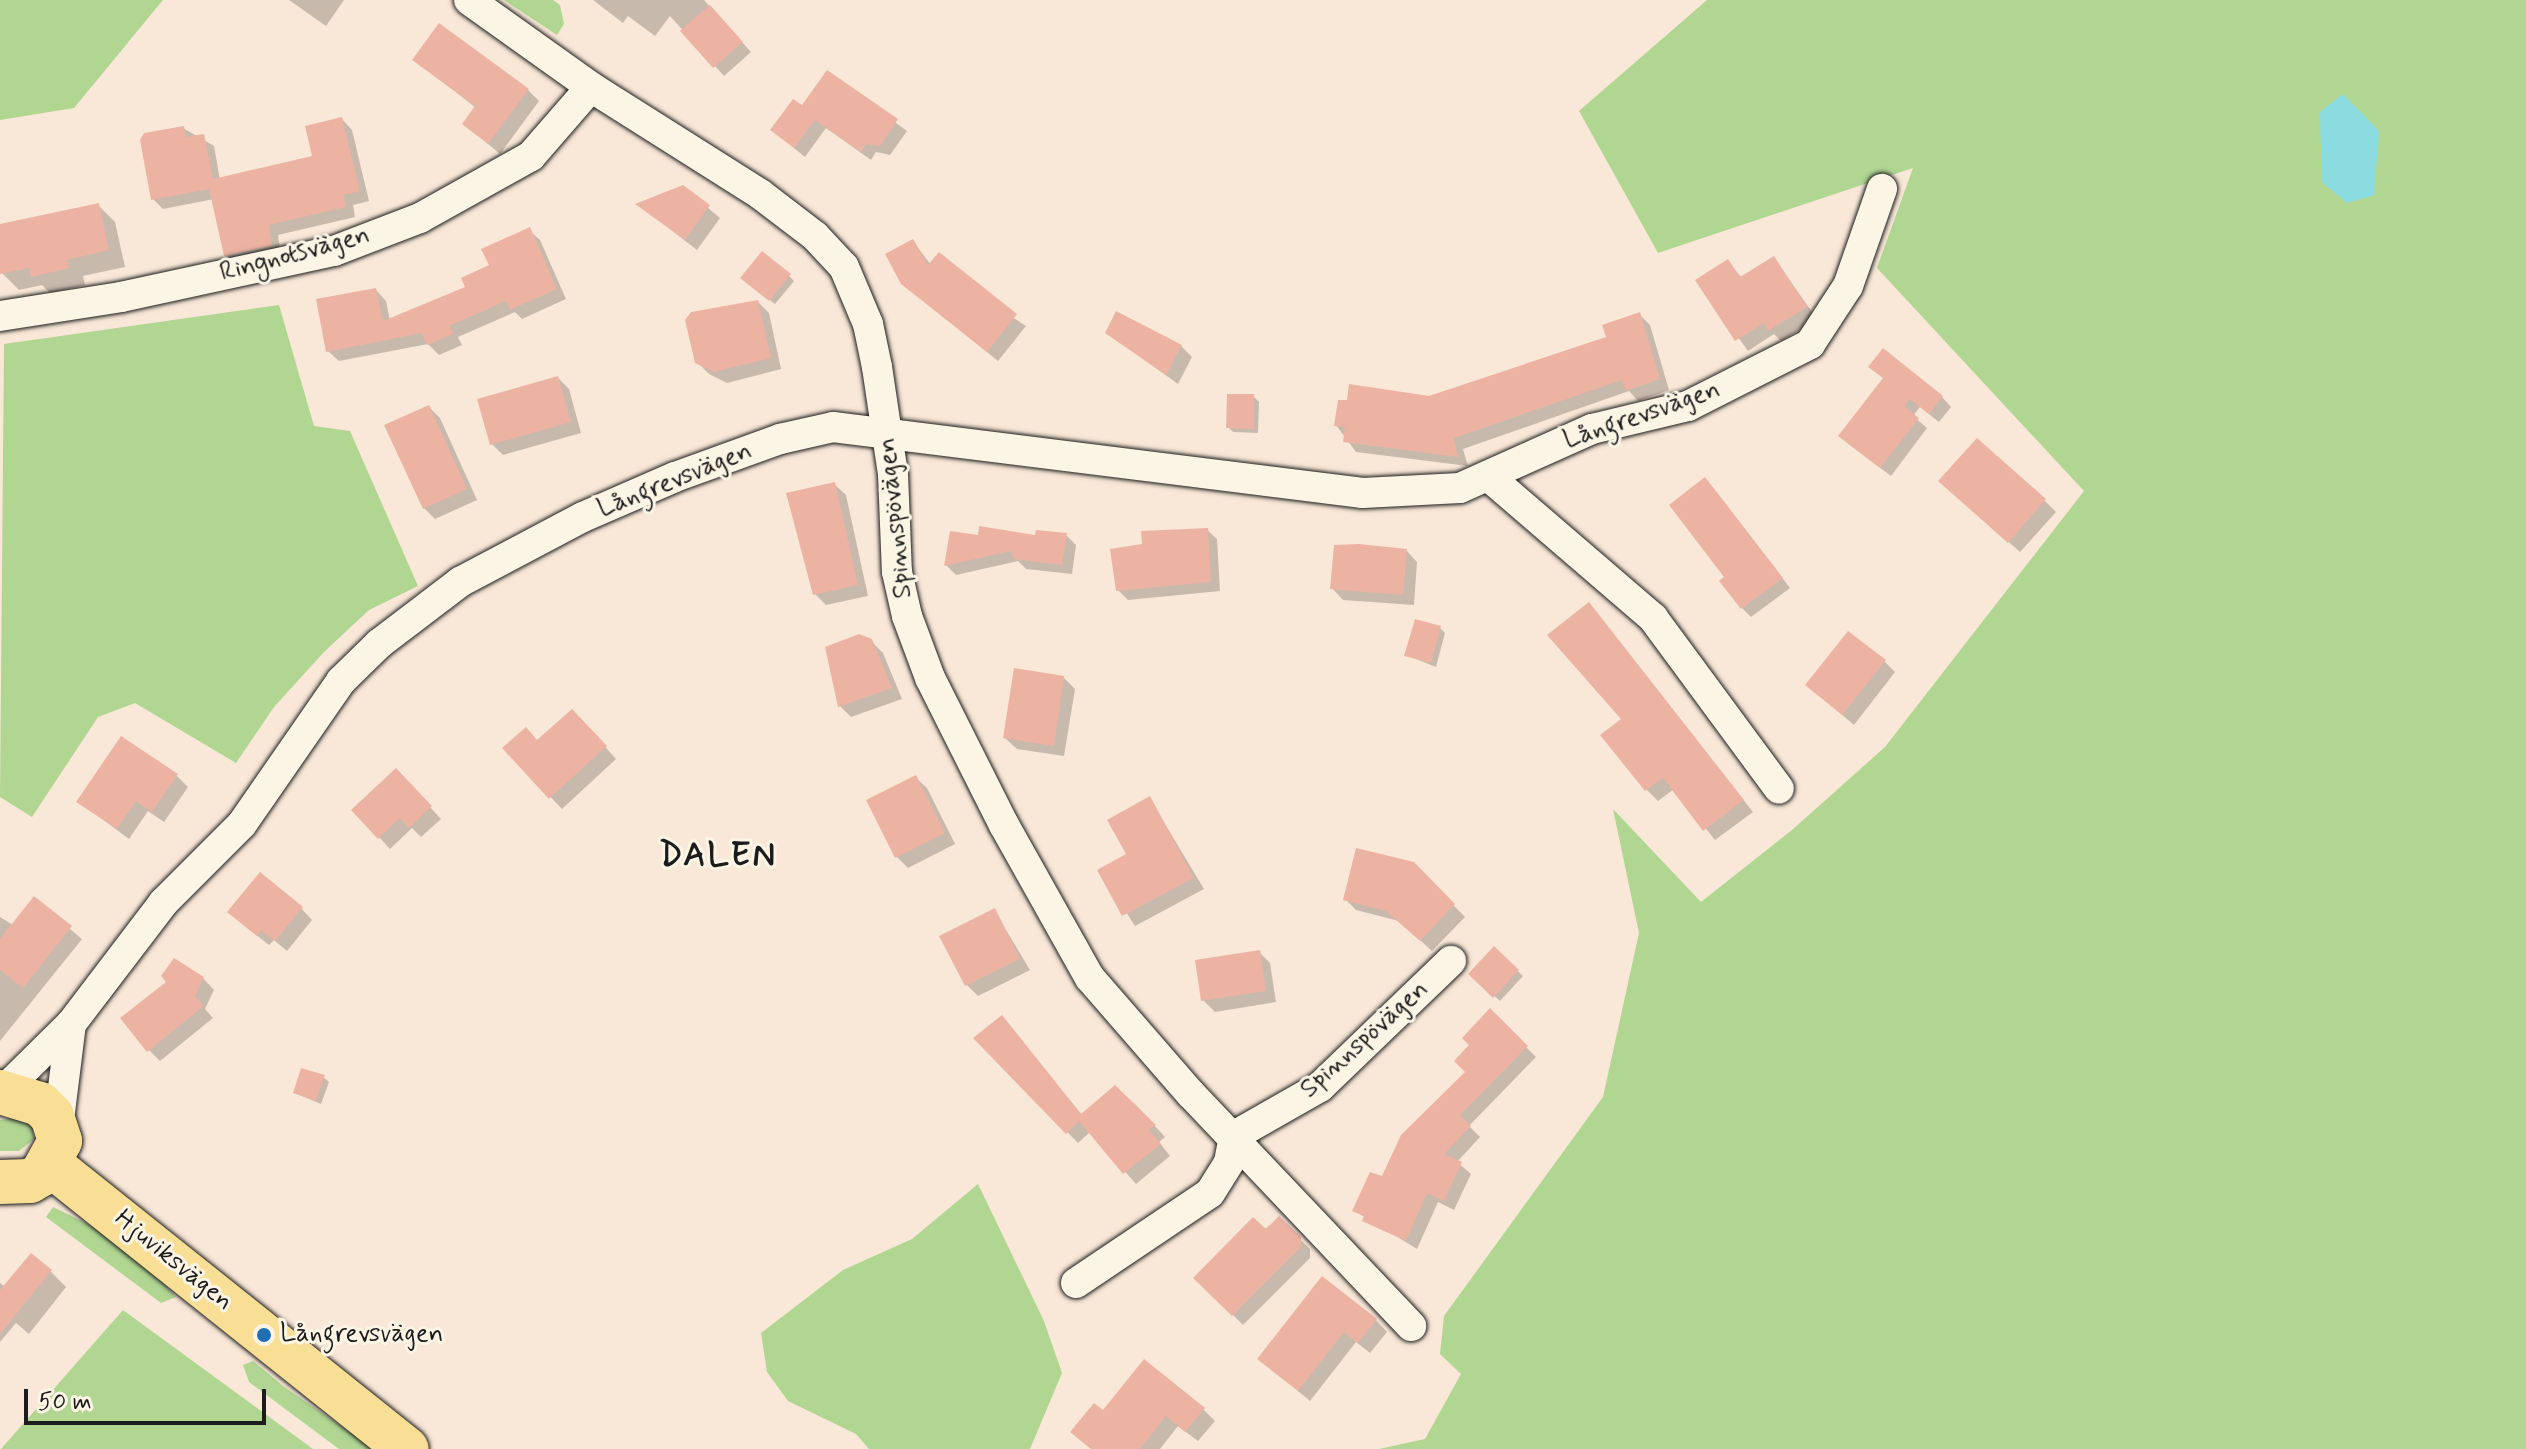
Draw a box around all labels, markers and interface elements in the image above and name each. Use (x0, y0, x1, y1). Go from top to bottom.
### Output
street label: Ringnotsvägen (217, 220, 373, 290)
street label: Långrevsvägen (1560, 375, 1724, 457)
street label: Långrevsvägen (593, 436, 757, 526)
street label: Spinnspövägen (872, 436, 920, 600)
district label: DALEN (659, 836, 777, 876)
street label: Spinnspövägen (1295, 974, 1435, 1106)
street label: Hjuviksvägen (107, 1204, 239, 1318)
place label: Långrevsvägen (280, 1319, 443, 1351)
marker: Långrevsvägen (255, 1326, 273, 1344)
scale bar (28, 1373, 270, 1423)
text: 50 m (38, 1387, 92, 1418)

